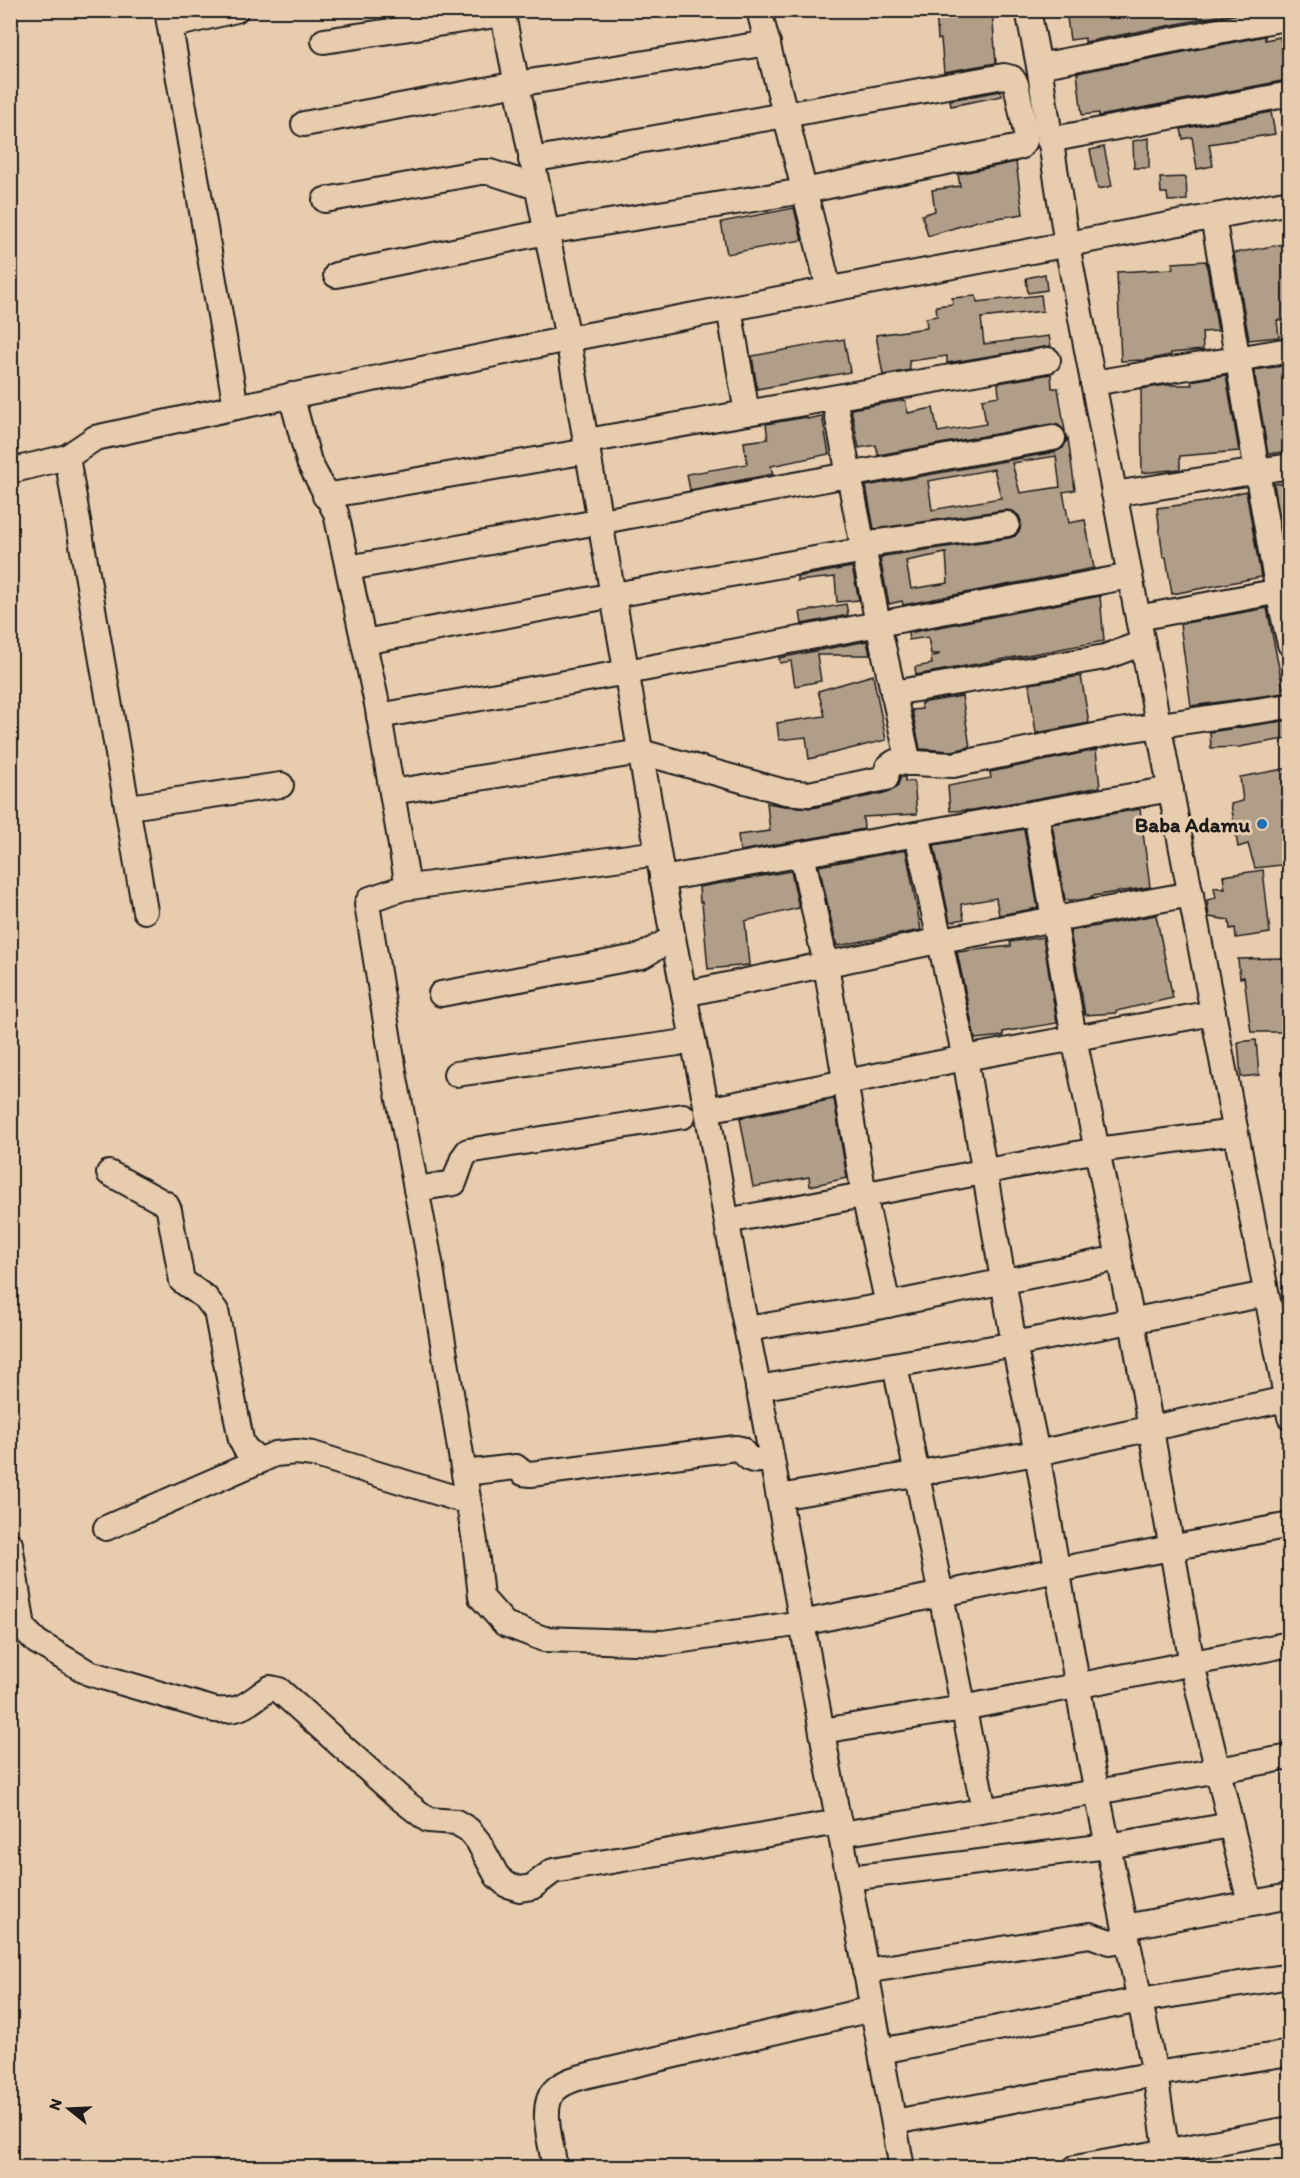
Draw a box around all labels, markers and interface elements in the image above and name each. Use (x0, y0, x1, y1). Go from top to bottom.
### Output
place label: Baba Adamu (1135, 812, 1250, 837)
marker: Baba Adamu (1255, 817, 1269, 831)
north arrow (39, 2079, 99, 2139)
text: N (45, 2096, 66, 2113)

